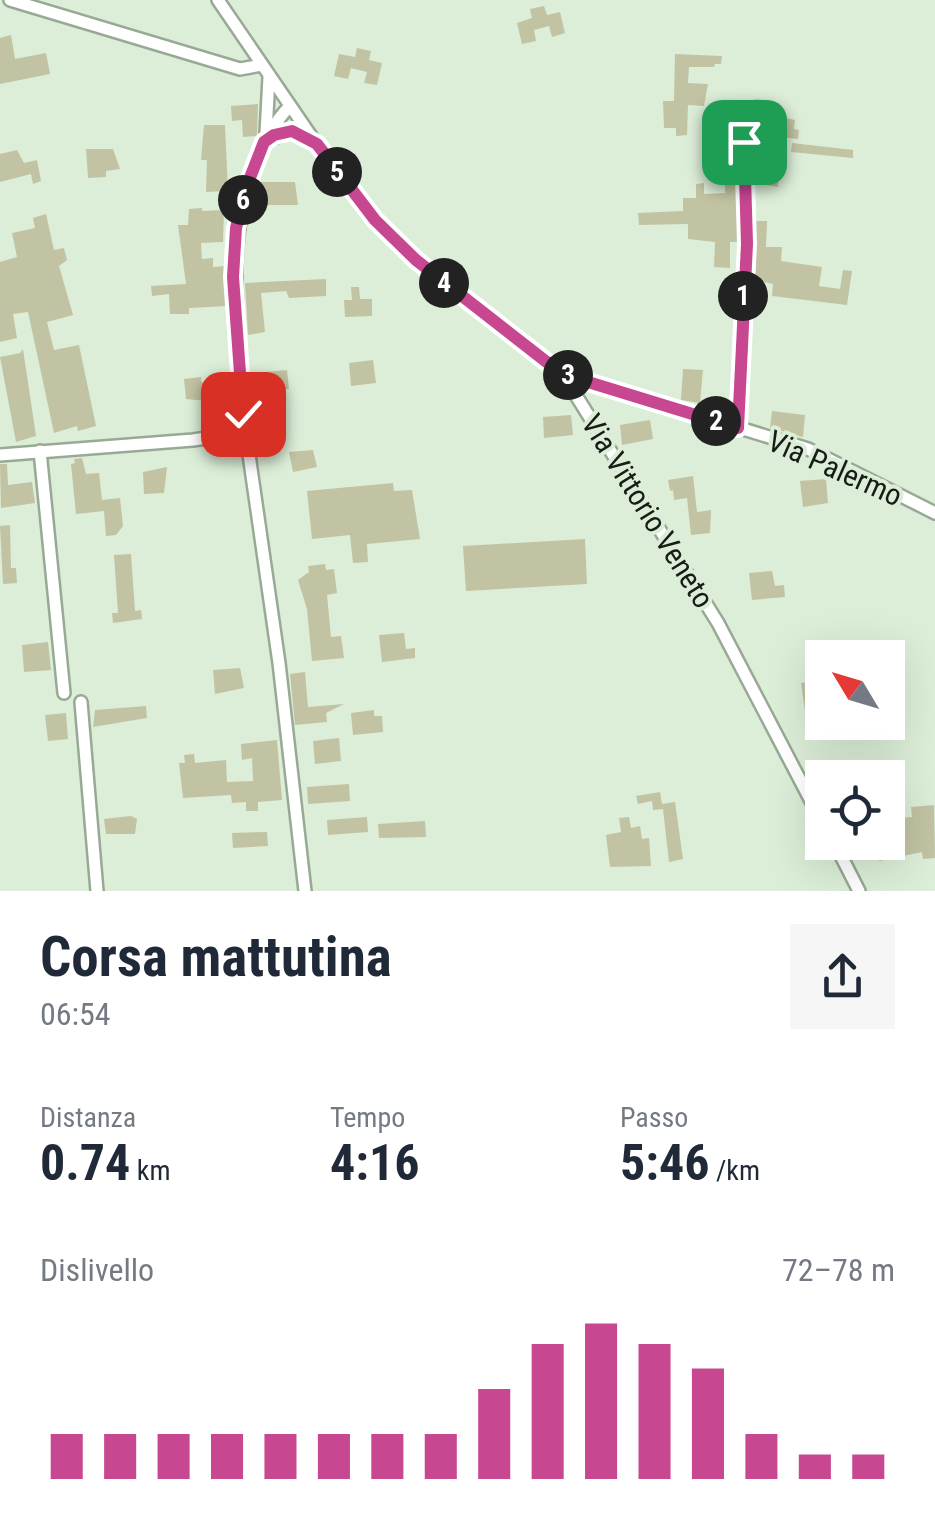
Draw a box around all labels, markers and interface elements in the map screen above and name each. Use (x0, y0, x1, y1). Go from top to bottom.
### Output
pin (702, 100, 787, 185)
icon: arrive (717, 115, 772, 170)
pin: 5 (312, 147, 362, 197)
text: 5 (330, 155, 344, 188)
pin: 6 (218, 175, 268, 225)
text: 6 (236, 183, 250, 216)
pin: 4 (419, 258, 469, 308)
text: 4 (437, 266, 451, 299)
pin: 1 (718, 271, 768, 321)
text: 1 (736, 279, 750, 312)
pin: 3 (543, 350, 593, 400)
text: 3 (561, 358, 575, 391)
pin (201, 372, 286, 457)
icon: check (216, 387, 271, 442)
pin: 2 (691, 396, 741, 446)
text: 2 (709, 404, 723, 437)
street label: Via Vittorio Veneto (574, 408, 722, 614)
street label: Via Palermo (762, 423, 908, 513)
north arrow (805, 640, 905, 740)
map controls (805, 640, 905, 860)
button: locate (805, 760, 905, 860)
button: share (790, 924, 895, 1029)
text: Corsa mattutina (40, 925, 392, 989)
text: 06:54 (40, 995, 111, 1033)
text: Distanza (40, 1101, 136, 1134)
text: Tempo (330, 1101, 405, 1134)
text: Passo (620, 1101, 688, 1134)
text: 0.74 (40, 1134, 130, 1192)
text: 4:16 (330, 1134, 419, 1192)
text: 5:46 (620, 1134, 709, 1192)
text: km (130, 1154, 170, 1187)
text: /km (709, 1154, 760, 1187)
text: Dislivello (40, 1251, 154, 1289)
text: 72–78 m (782, 1251, 895, 1289)

